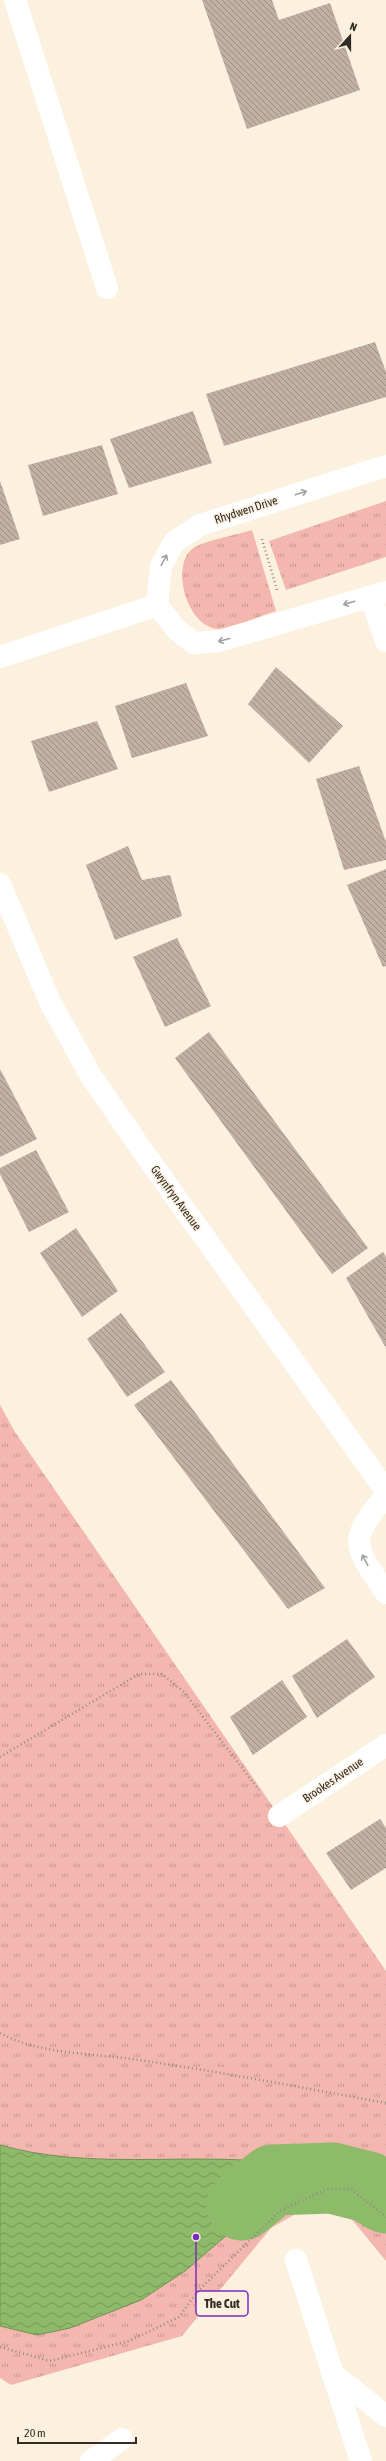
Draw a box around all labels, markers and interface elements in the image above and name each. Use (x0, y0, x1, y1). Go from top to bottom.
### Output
north arrow (330, 16, 370, 56)
text: N (348, 20, 359, 33)
one-way arrow (295, 489, 308, 496)
street label: Rhydwen Drive (213, 493, 279, 527)
one-way arrow (161, 554, 168, 566)
one-way arrow (342, 600, 355, 607)
one-way arrow (218, 637, 231, 644)
street label: Gwynfryn Avenue (148, 1163, 204, 1233)
one-way arrow (361, 1554, 368, 1566)
street label: Brookes Avenue (300, 1755, 366, 1805)
callout: The Cut (196, 2291, 248, 2316)
text: The Cut (204, 2296, 240, 2311)
scale bar (18, 2419, 136, 2445)
text: 20 m (24, 2426, 46, 2440)

